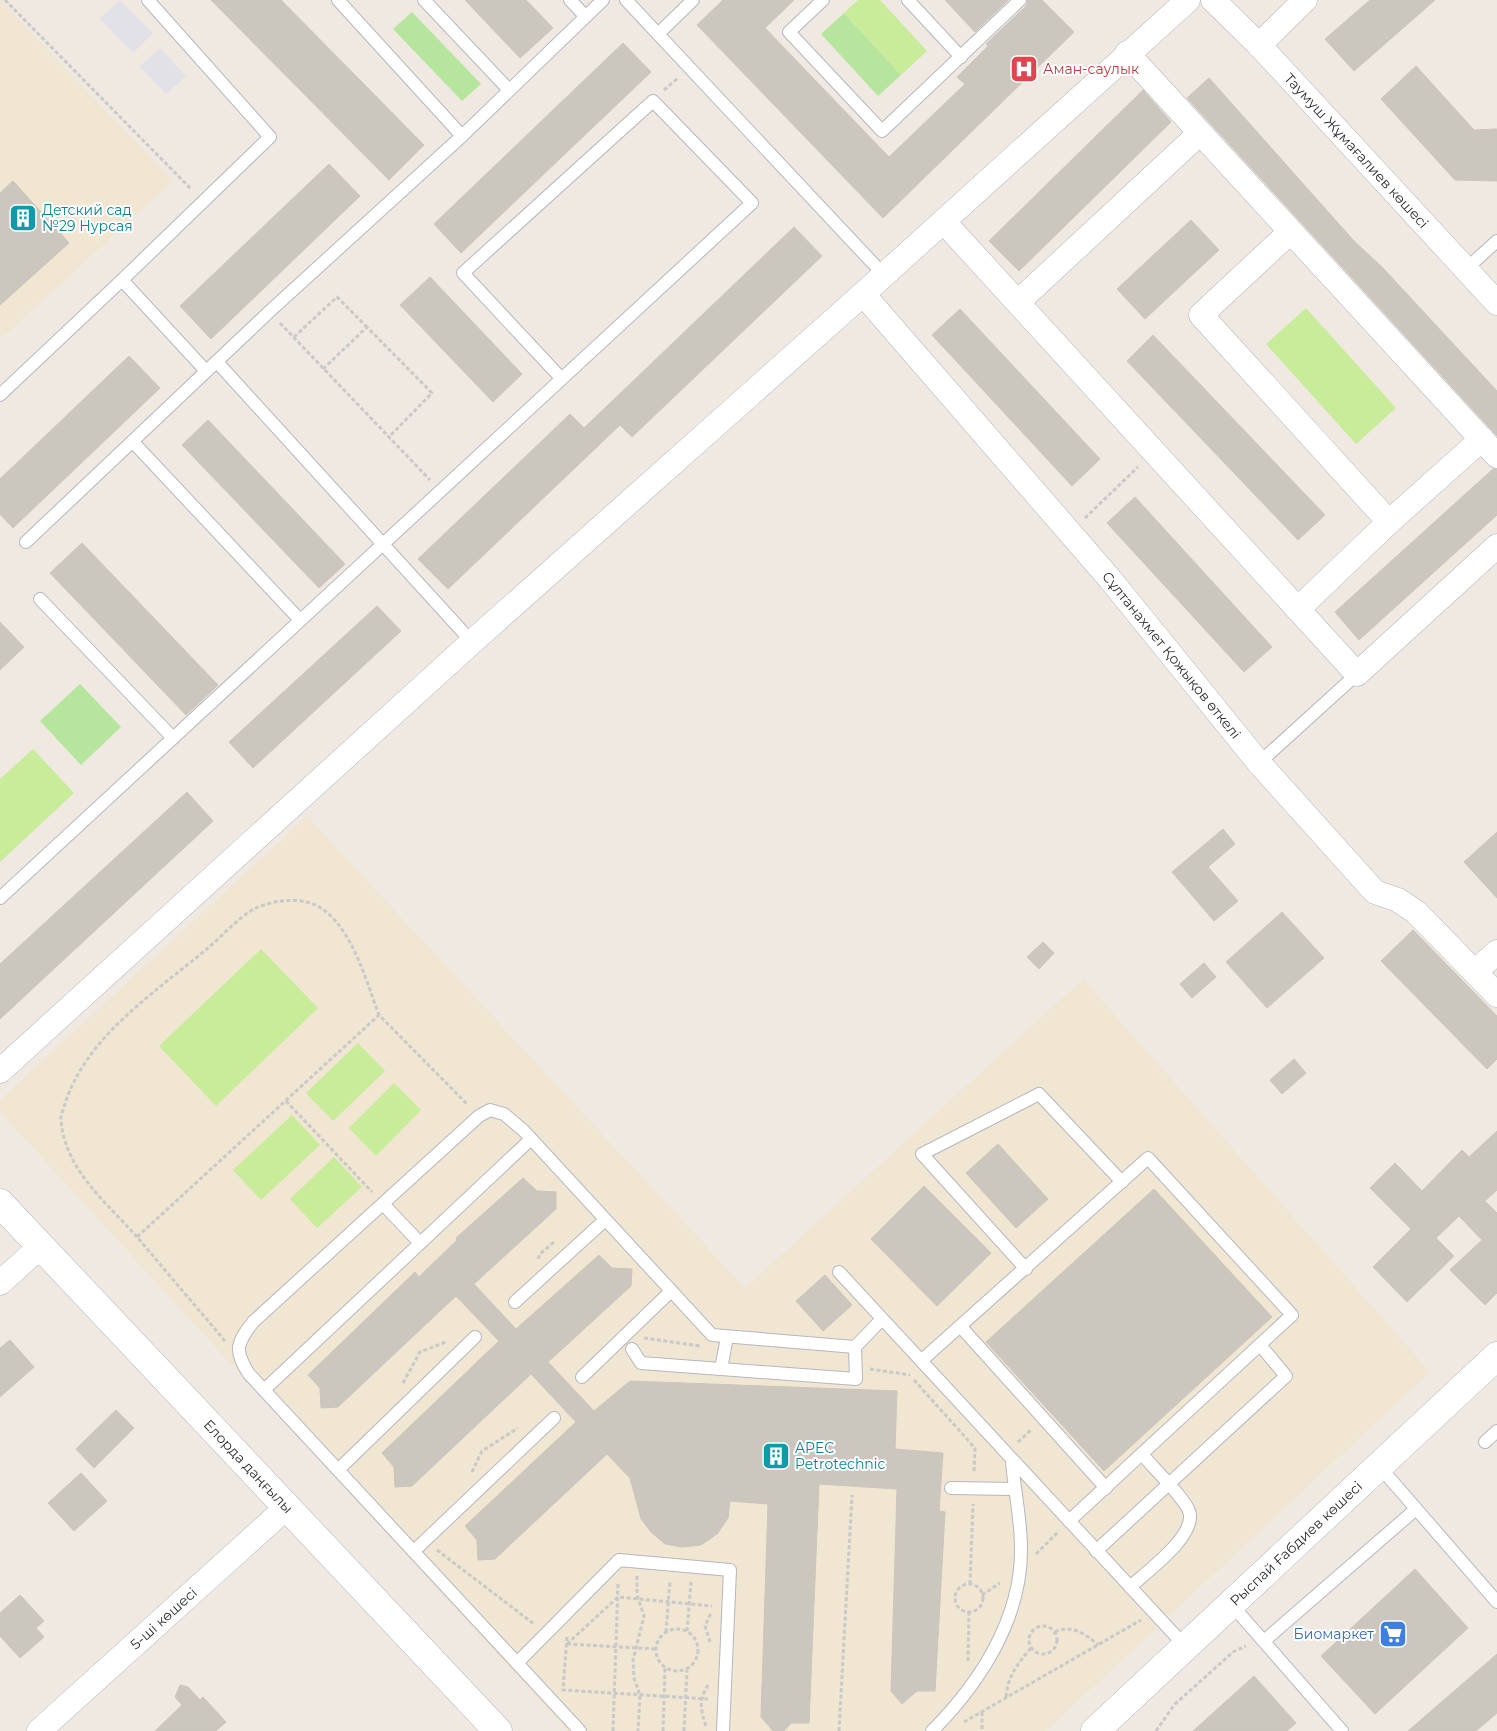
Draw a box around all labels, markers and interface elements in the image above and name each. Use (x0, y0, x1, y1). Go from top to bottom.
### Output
hospital icon: Аман-саулык (1009, 54, 1039, 84)
place label: Аман-саулык (1043, 60, 1139, 78)
street label: Таумуш Жұмағалиев көшесі (1280, 69, 1433, 232)
place label: Детский сад №29 Нурсая (42, 201, 133, 235)
building icon: Детский сад №29 Нурсая (8, 203, 38, 233)
street label: Сұлтанахмет Қожықов өткелі (1098, 567, 1245, 743)
street label: Елорда даңғылы (200, 1416, 297, 1517)
place label: APEC Petrotechnic (795, 1439, 886, 1473)
building icon: APEC Petrotechnic (761, 1441, 791, 1471)
street label: Рыспай Ғабдиев көшесі (1226, 1477, 1366, 1610)
street label: 5-ші көшесі (126, 1584, 201, 1653)
supermarket icon: Биомаркет (1378, 1619, 1408, 1649)
place label: Биомаркет (1294, 1625, 1374, 1643)

